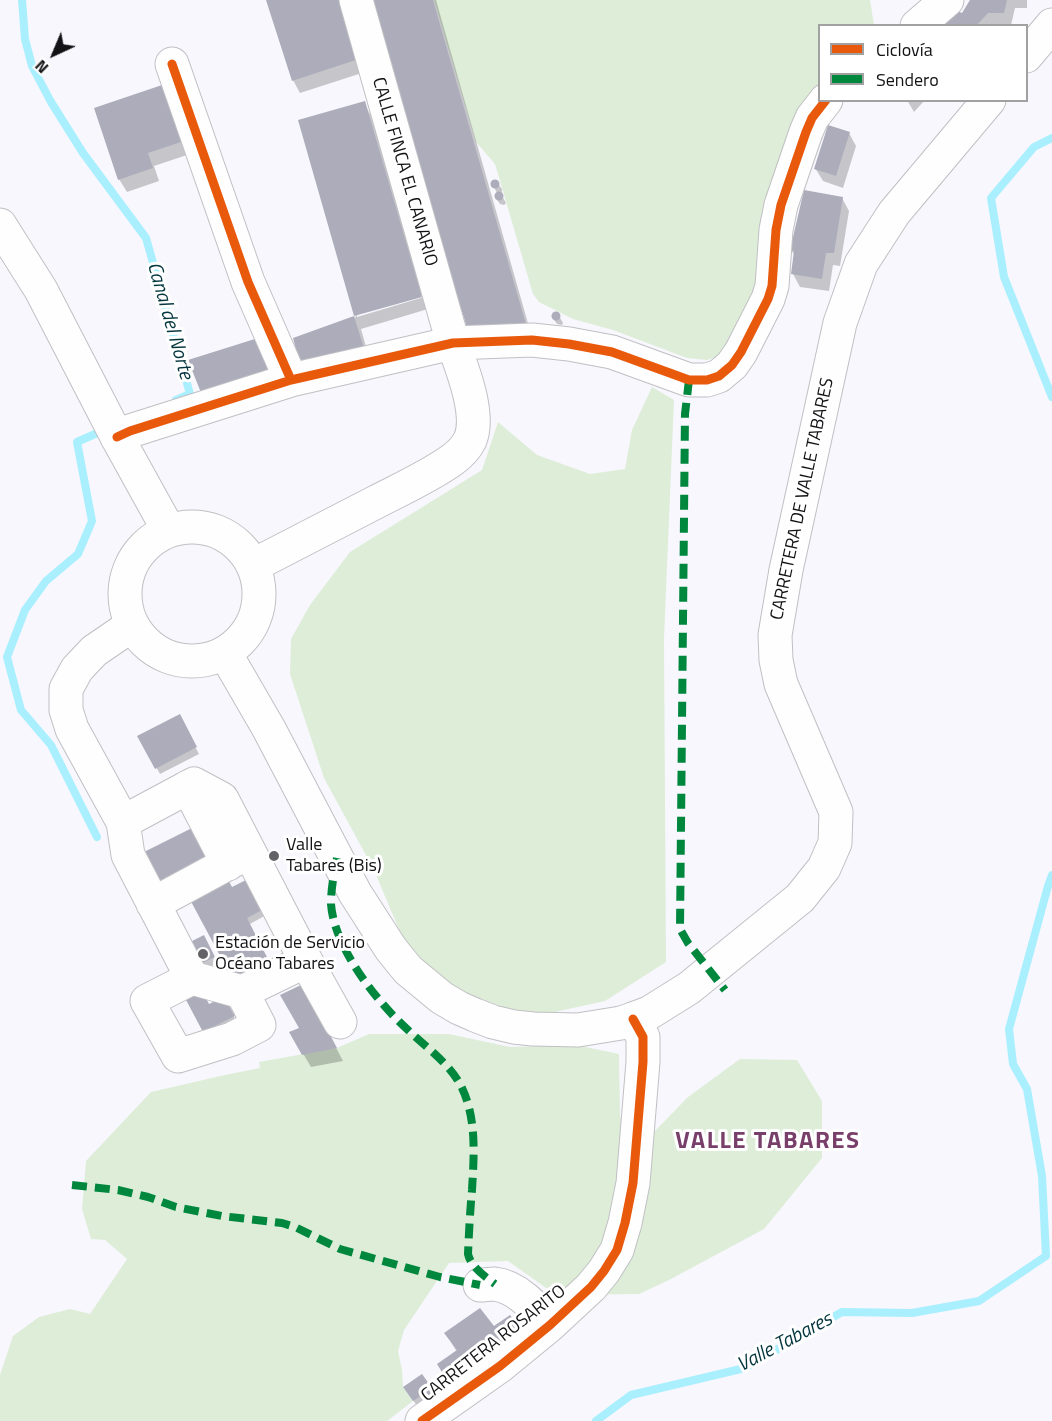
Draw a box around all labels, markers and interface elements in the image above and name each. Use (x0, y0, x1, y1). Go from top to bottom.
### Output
north arrow (24, 24, 84, 84)
legend (818, 24, 1028, 102)
text: Ciclovía (876, 36, 933, 63)
text: N (29, 54, 54, 79)
text: Sendero (876, 66, 939, 93)
street label: CALLE FINCA EL CANARIO (367, 75, 441, 269)
water label: Canal del Norte (141, 260, 197, 382)
street label: CARRETERA DE VALLE TABARES (767, 376, 839, 622)
place label: Valle Tabares (Bis) (286, 835, 382, 878)
marker: Valle Tabares (Bis) (267, 849, 281, 863)
place label: Estación de Servicio Océano Tabares (215, 933, 365, 976)
marker: Estación de Servicio Océano Tabares (196, 947, 210, 961)
district label: VALLE TABARES (675, 1128, 861, 1156)
street label: CARRETERA ROSARITO (417, 1281, 571, 1407)
water label: Valle Tabares (733, 1308, 837, 1378)

